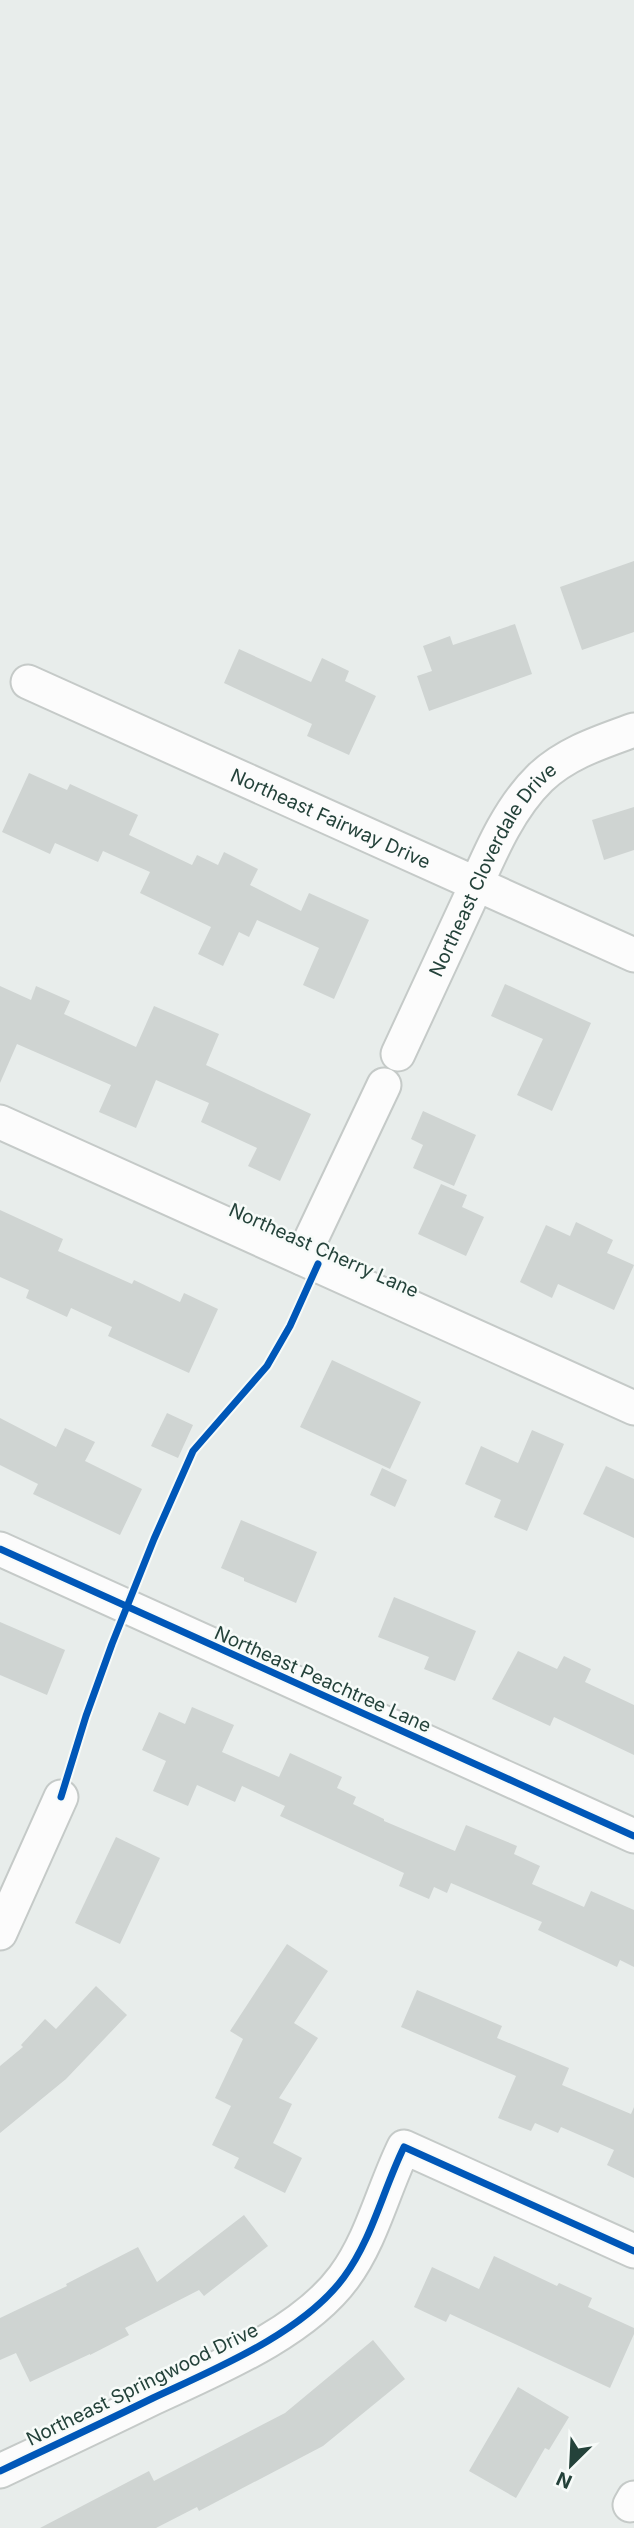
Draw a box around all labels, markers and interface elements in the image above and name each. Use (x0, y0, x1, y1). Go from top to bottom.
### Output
street label: Northeast Cloverdale Drive (425, 758, 561, 980)
street label: Northeast Fairway Drive (227, 764, 434, 874)
street label: Northeast Cherry Lane (225, 1198, 422, 1303)
street label: Northeast Peachtree Lane (211, 1621, 435, 1738)
street label: Northeast Springwood Drive (23, 2318, 262, 2451)
north arrow (536, 2430, 606, 2500)
text: N (553, 2467, 576, 2494)

